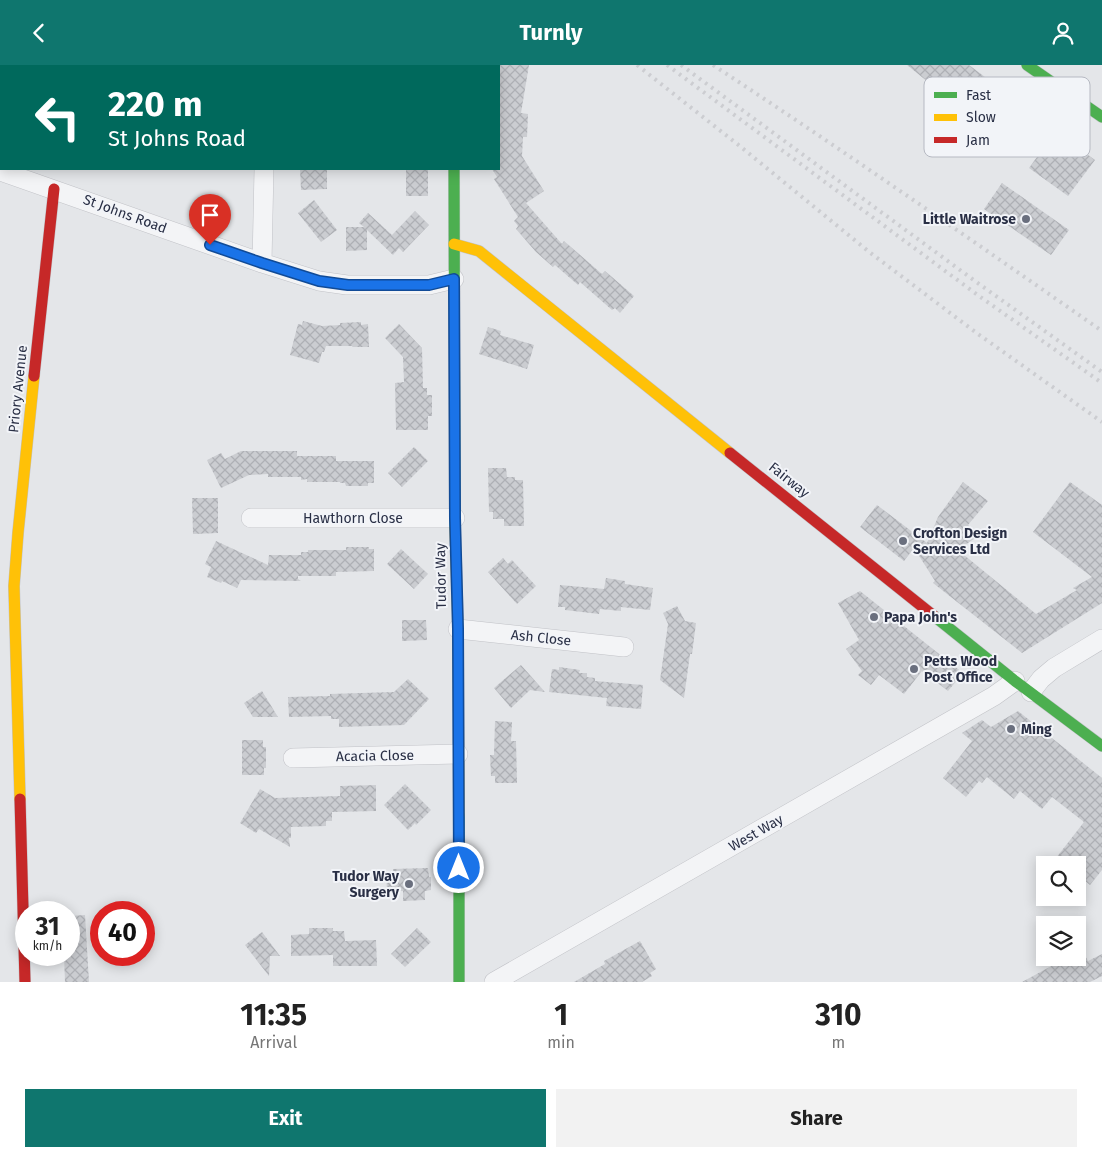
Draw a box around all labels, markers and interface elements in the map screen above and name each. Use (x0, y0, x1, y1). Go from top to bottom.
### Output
icon: back (25, 19, 53, 47)
text: Turnly (520, 19, 582, 46)
icon: person (1049, 19, 1077, 47)
legend (924, 77, 1090, 157)
text: 220 m (108, 83, 203, 125)
icon: left (25, 85, 90, 150)
text: Fast (966, 87, 992, 104)
text: Slow (966, 109, 996, 126)
text: St Johns Road (108, 125, 246, 152)
text: Jam (966, 132, 990, 149)
street label: St Johns Road (81, 191, 169, 237)
pin (189, 194, 231, 245)
icon: arrive (196, 201, 224, 229)
place label: Little Waitrose (923, 211, 1016, 228)
marker: Little Waitrose (1020, 213, 1032, 225)
street label: Priory Avenue (5, 344, 31, 434)
street label: Fairway (765, 459, 813, 502)
street label: Hawthorn Close (303, 510, 403, 527)
place label: Crofton Design Services Ltd (913, 525, 1007, 558)
marker: Crofton Design Services Ltd (897, 535, 909, 547)
street label: Tudor Way (432, 543, 450, 609)
place label: Papa John's (884, 609, 957, 626)
marker: Papa John's (868, 611, 880, 623)
street label: Ash Close (510, 626, 572, 650)
place label: Petts Wood Post Office (924, 653, 997, 686)
marker: Petts Wood Post Office (908, 663, 920, 675)
place label: Ming (1021, 721, 1052, 738)
marker: Ming (1005, 723, 1017, 735)
street label: Acacia Close (336, 747, 414, 765)
street label: West Way (726, 811, 786, 855)
position arrow (432, 841, 484, 893)
map controls (1036, 856, 1086, 966)
button: search (1036, 856, 1086, 906)
place label: Tudor Way Surgery (332, 868, 400, 901)
marker: Tudor Way Surgery (403, 878, 415, 890)
speed limit sign: 40 (90, 901, 155, 966)
text: 31 (35, 912, 60, 942)
button: layers (1036, 916, 1086, 966)
text: km/h (33, 939, 62, 953)
text: 11:35 (240, 997, 307, 1033)
text: 1 (554, 997, 568, 1033)
text: 310 (815, 997, 862, 1033)
text: Arrival (250, 1033, 297, 1052)
text: min (547, 1033, 575, 1052)
text: m (832, 1033, 845, 1052)
button: Exit (25, 1089, 546, 1147)
button: Share (556, 1089, 1077, 1147)

